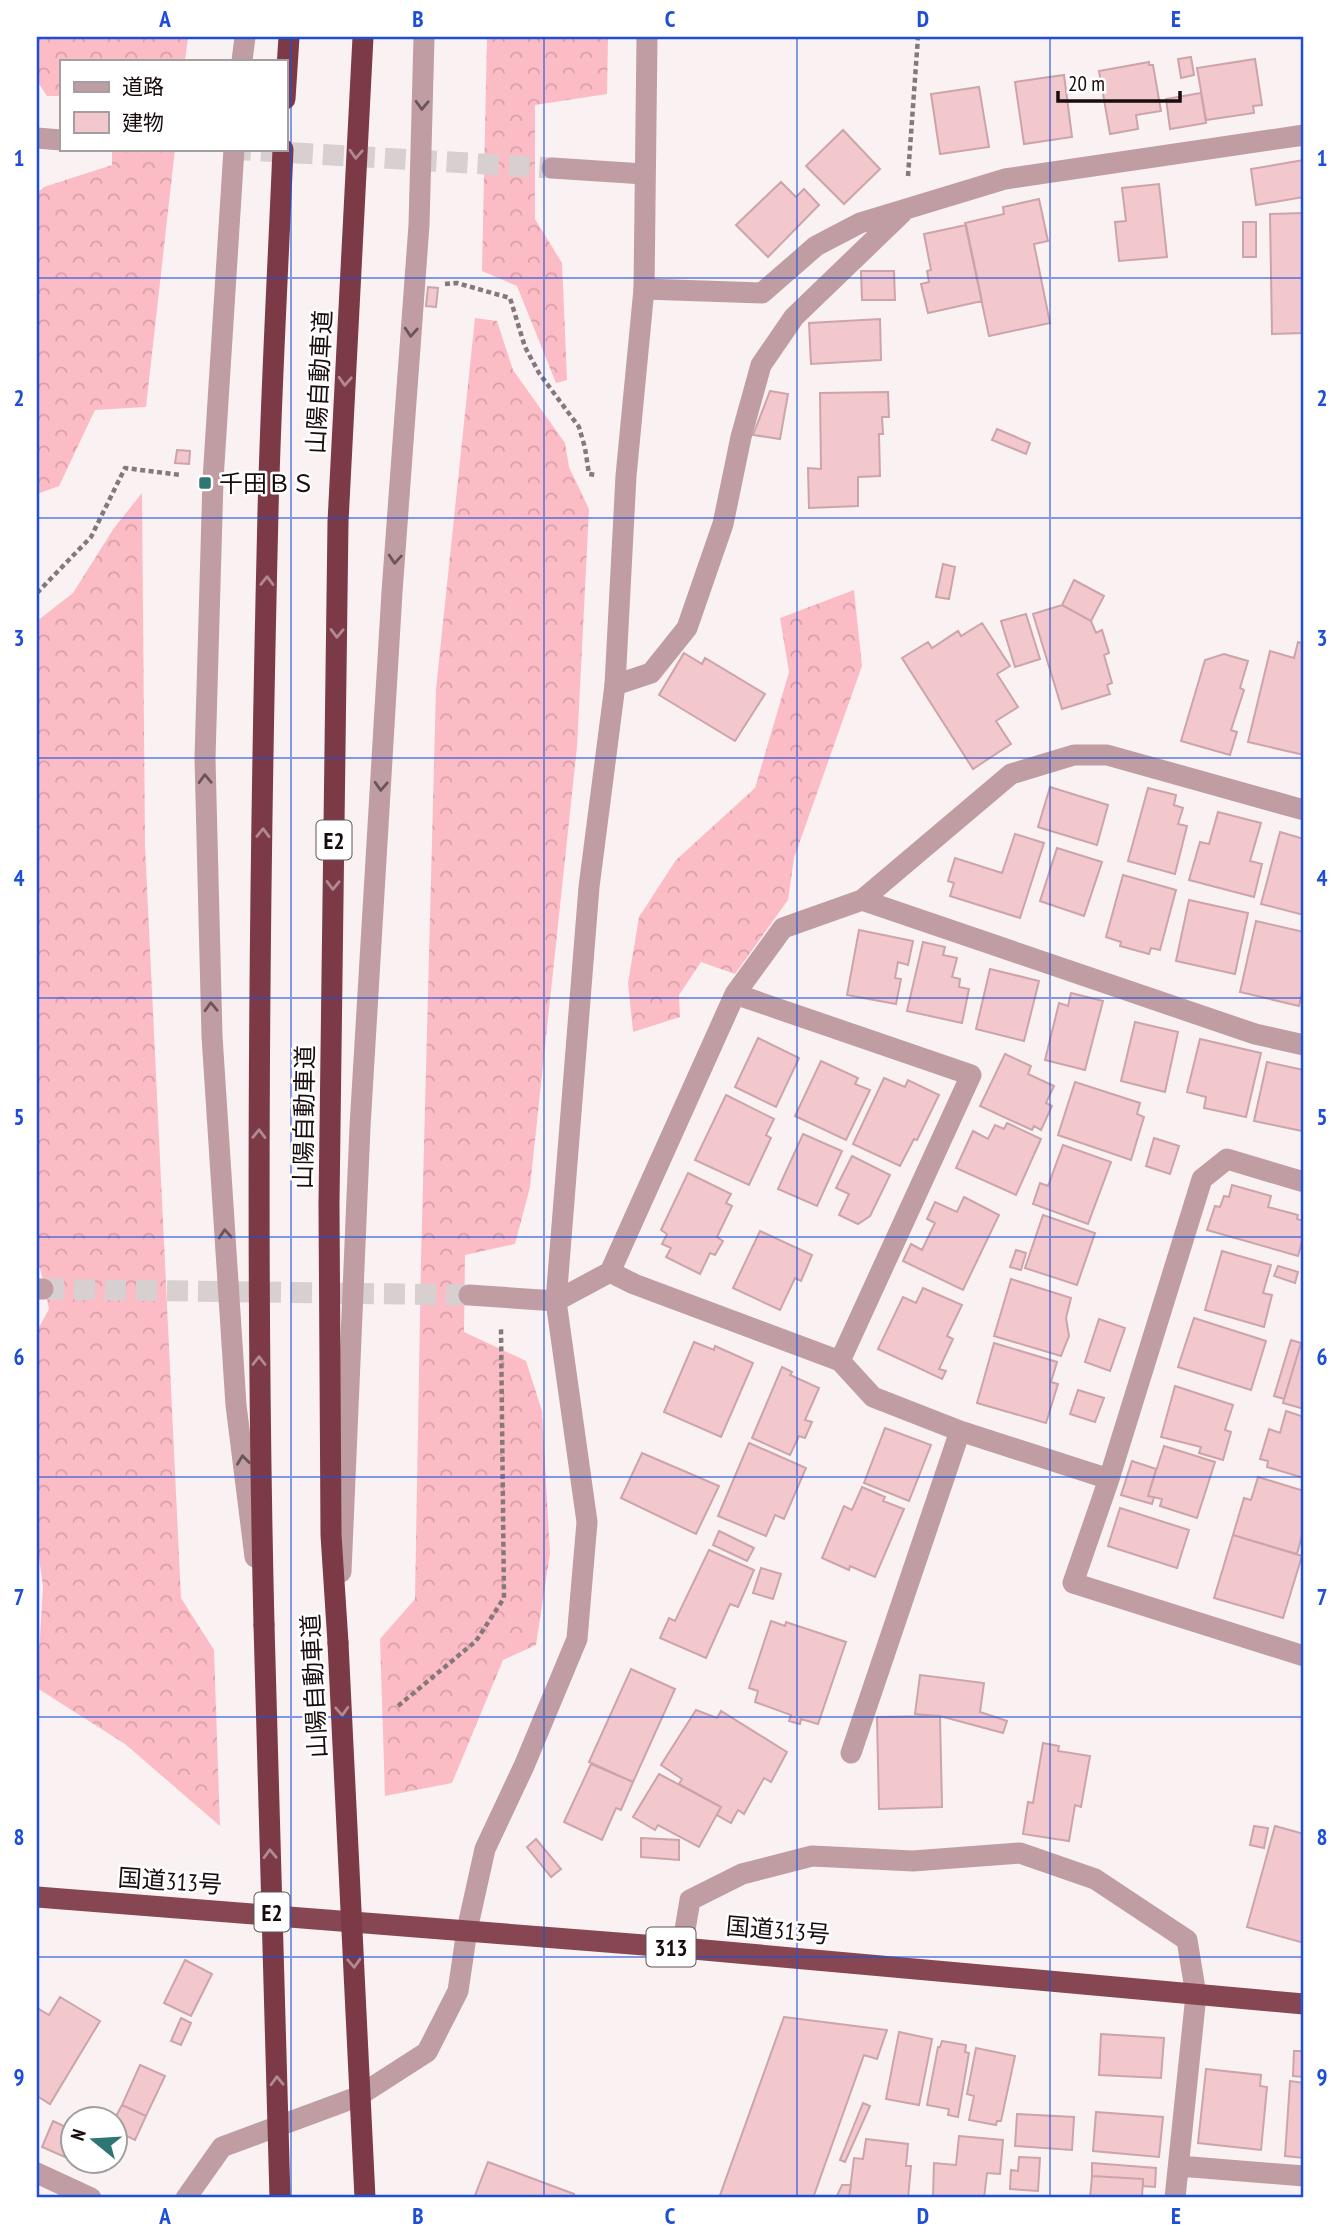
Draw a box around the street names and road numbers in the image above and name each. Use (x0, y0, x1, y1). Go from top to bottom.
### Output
street label: 山陽自動車道 (300, 309, 338, 455)
road number: E2 (316, 820, 352, 860)
street label: 山陽自動車道 (287, 1045, 321, 1189)
street label: 山陽自動車道 (295, 1613, 333, 1759)
street label: 国道313号 (117, 1862, 223, 1900)
road number: E2 (254, 1893, 290, 1932)
street label: 国道313号 (725, 1910, 831, 1950)
road number: 313 (646, 1928, 696, 1966)

